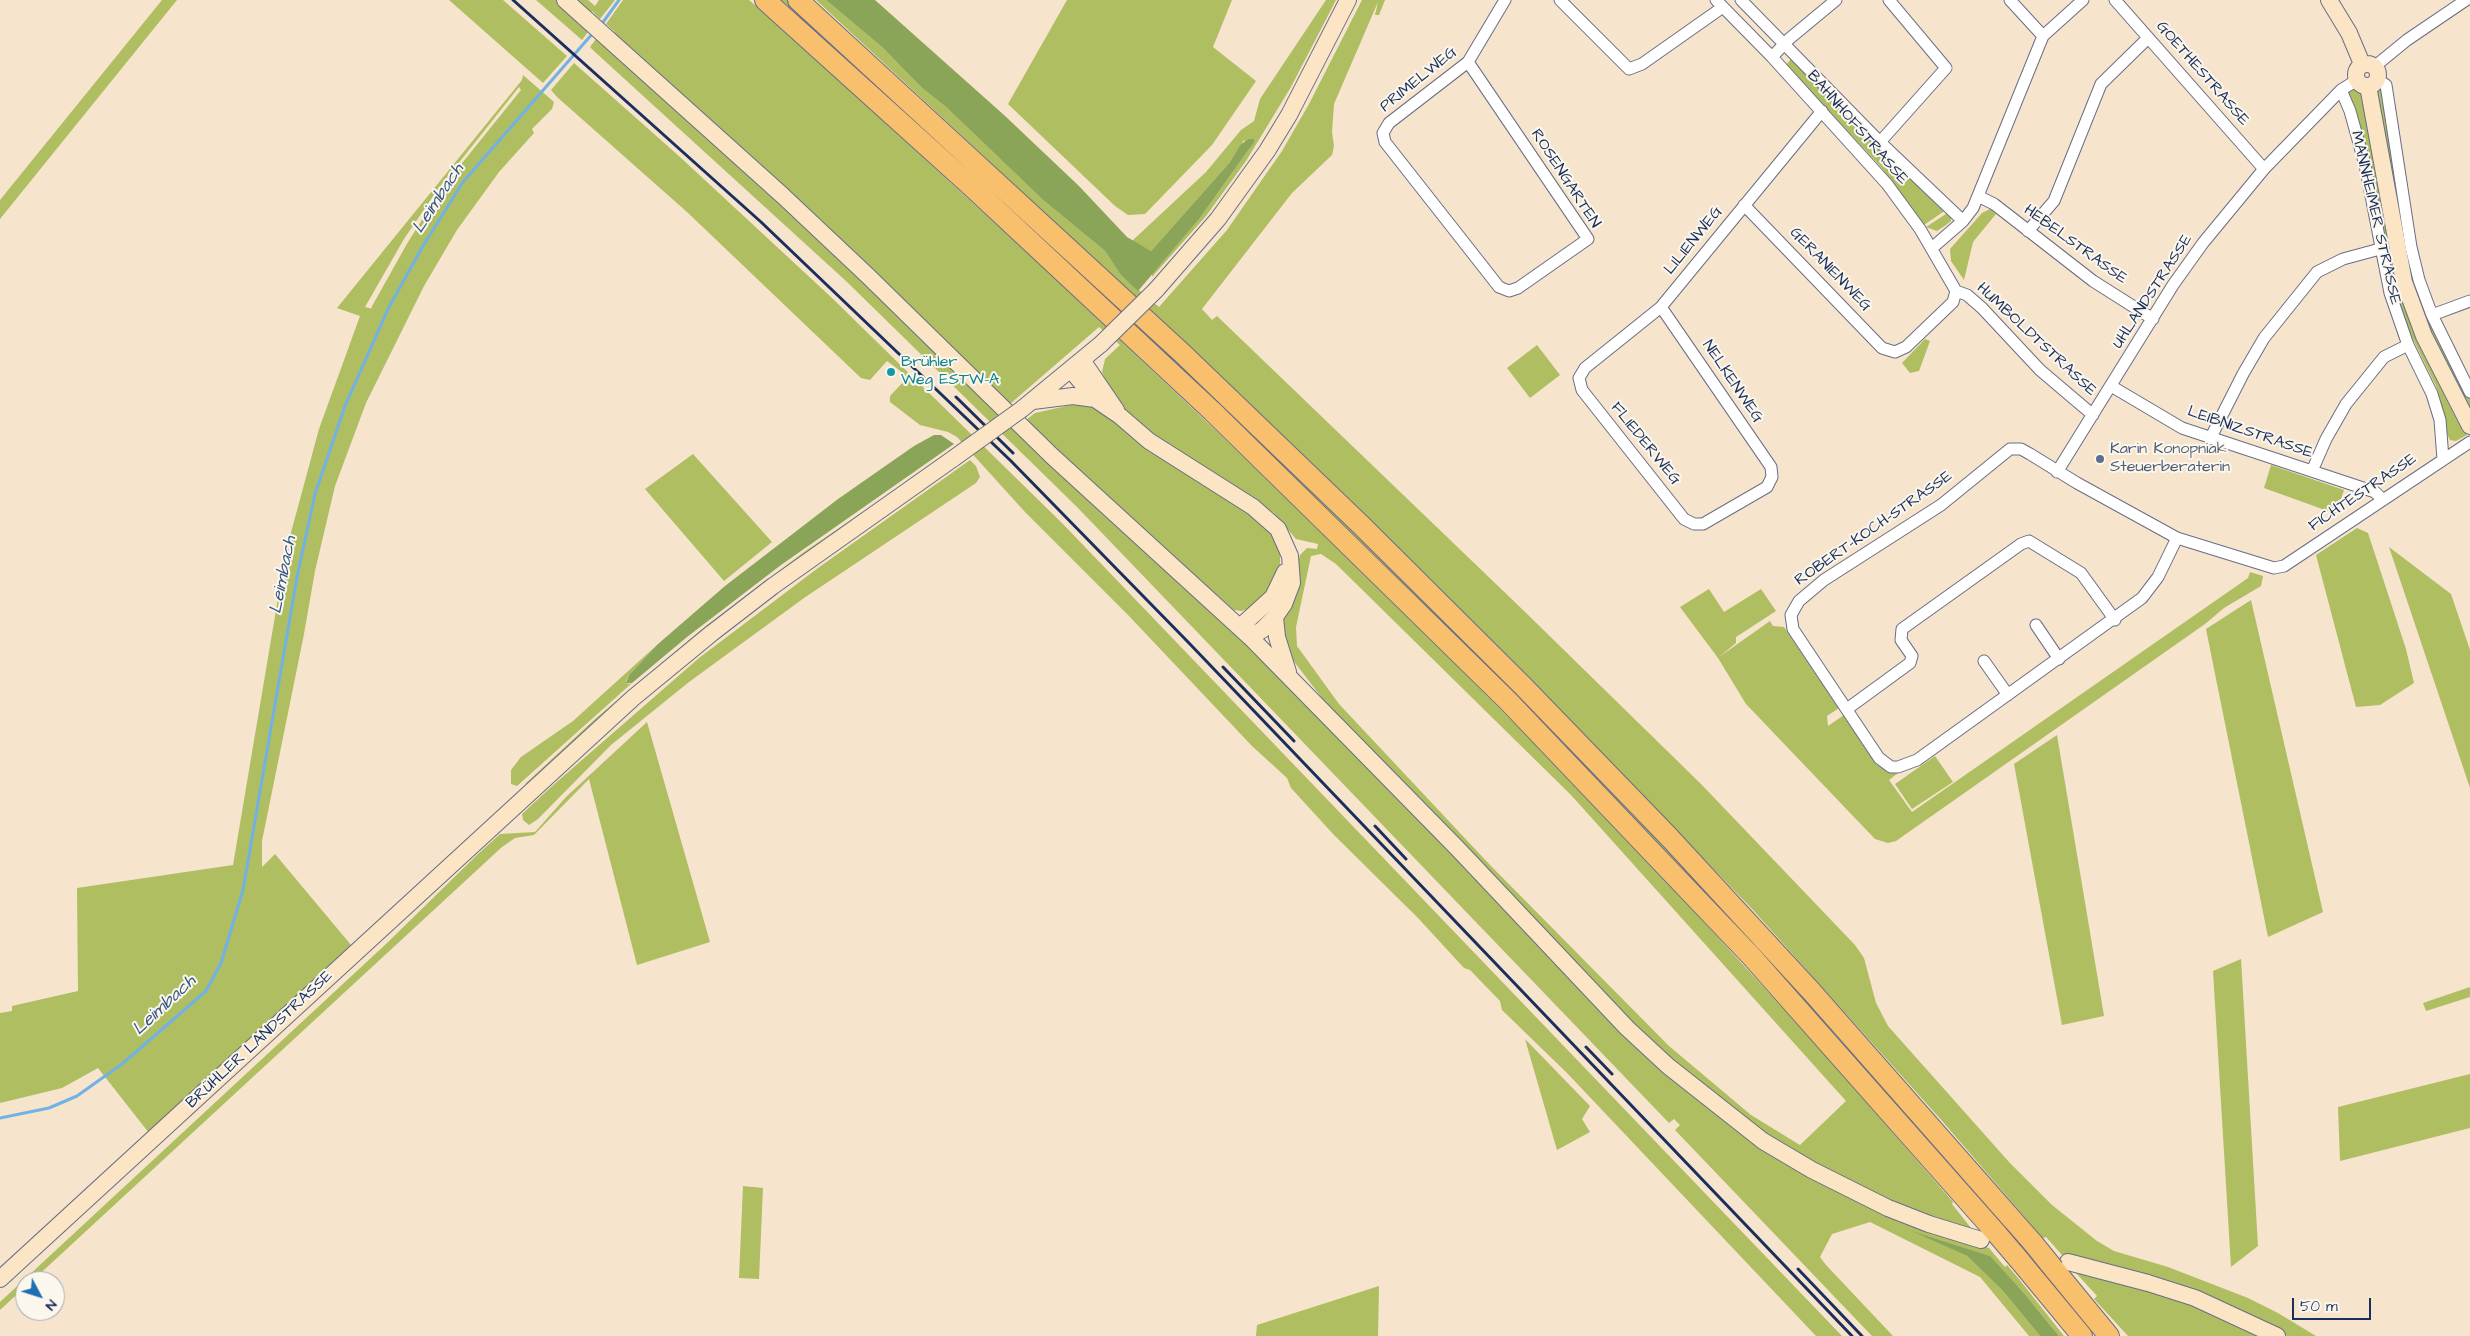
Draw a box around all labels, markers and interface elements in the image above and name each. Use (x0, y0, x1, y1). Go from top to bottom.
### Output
street label: GOETHESTRASSE (2151, 18, 2253, 130)
street label: PRIMELWEG (1377, 43, 1461, 117)
street label: BAHNHOFSTRASSE (1802, 67, 1912, 189)
street label: ROSENGARTEN (1526, 126, 1604, 232)
street label: MANNHEIMER STRASSE (2346, 129, 2404, 307)
water label: Leimbach (409, 160, 469, 238)
street label: HEBELSTRASSE (2020, 201, 2130, 289)
street label: LILIENWEG (1661, 203, 1727, 279)
street label: GERANIENWEG (1785, 224, 1875, 316)
street label: UHLANDSTRASSE (2109, 231, 2197, 353)
street label: HUMBOLDTSTRASSE (1972, 279, 2100, 401)
street label: NELKENWEG (1697, 337, 1767, 427)
place label: Brühler Weg ESTW-A (901, 353, 999, 391)
marker: Brühler Weg ESTW-A (885, 366, 897, 378)
street label: FLIEDERWEG (1606, 399, 1684, 489)
street label: LEIBNIZSTRASSE (2185, 403, 2315, 463)
place label: Karin Konopniak Steuerberaterin (2110, 440, 2230, 478)
street label: FICHTESTRASSE (2305, 450, 2421, 536)
marker: Karin Konopniak Steuerberaterin (2094, 453, 2106, 465)
street label: ROBERT-KOCH-STRASSE (1792, 467, 1956, 591)
water label: Leimbach (266, 534, 302, 616)
street label: BRÜHLER LANDSTRASSE (183, 967, 337, 1113)
water label: Leimbach (129, 971, 201, 1041)
north arrow (15, 1271, 65, 1321)
scale bar (2295, 1288, 2374, 1320)
text: N (40, 1295, 61, 1315)
text: 50 m (2300, 1296, 2338, 1317)

